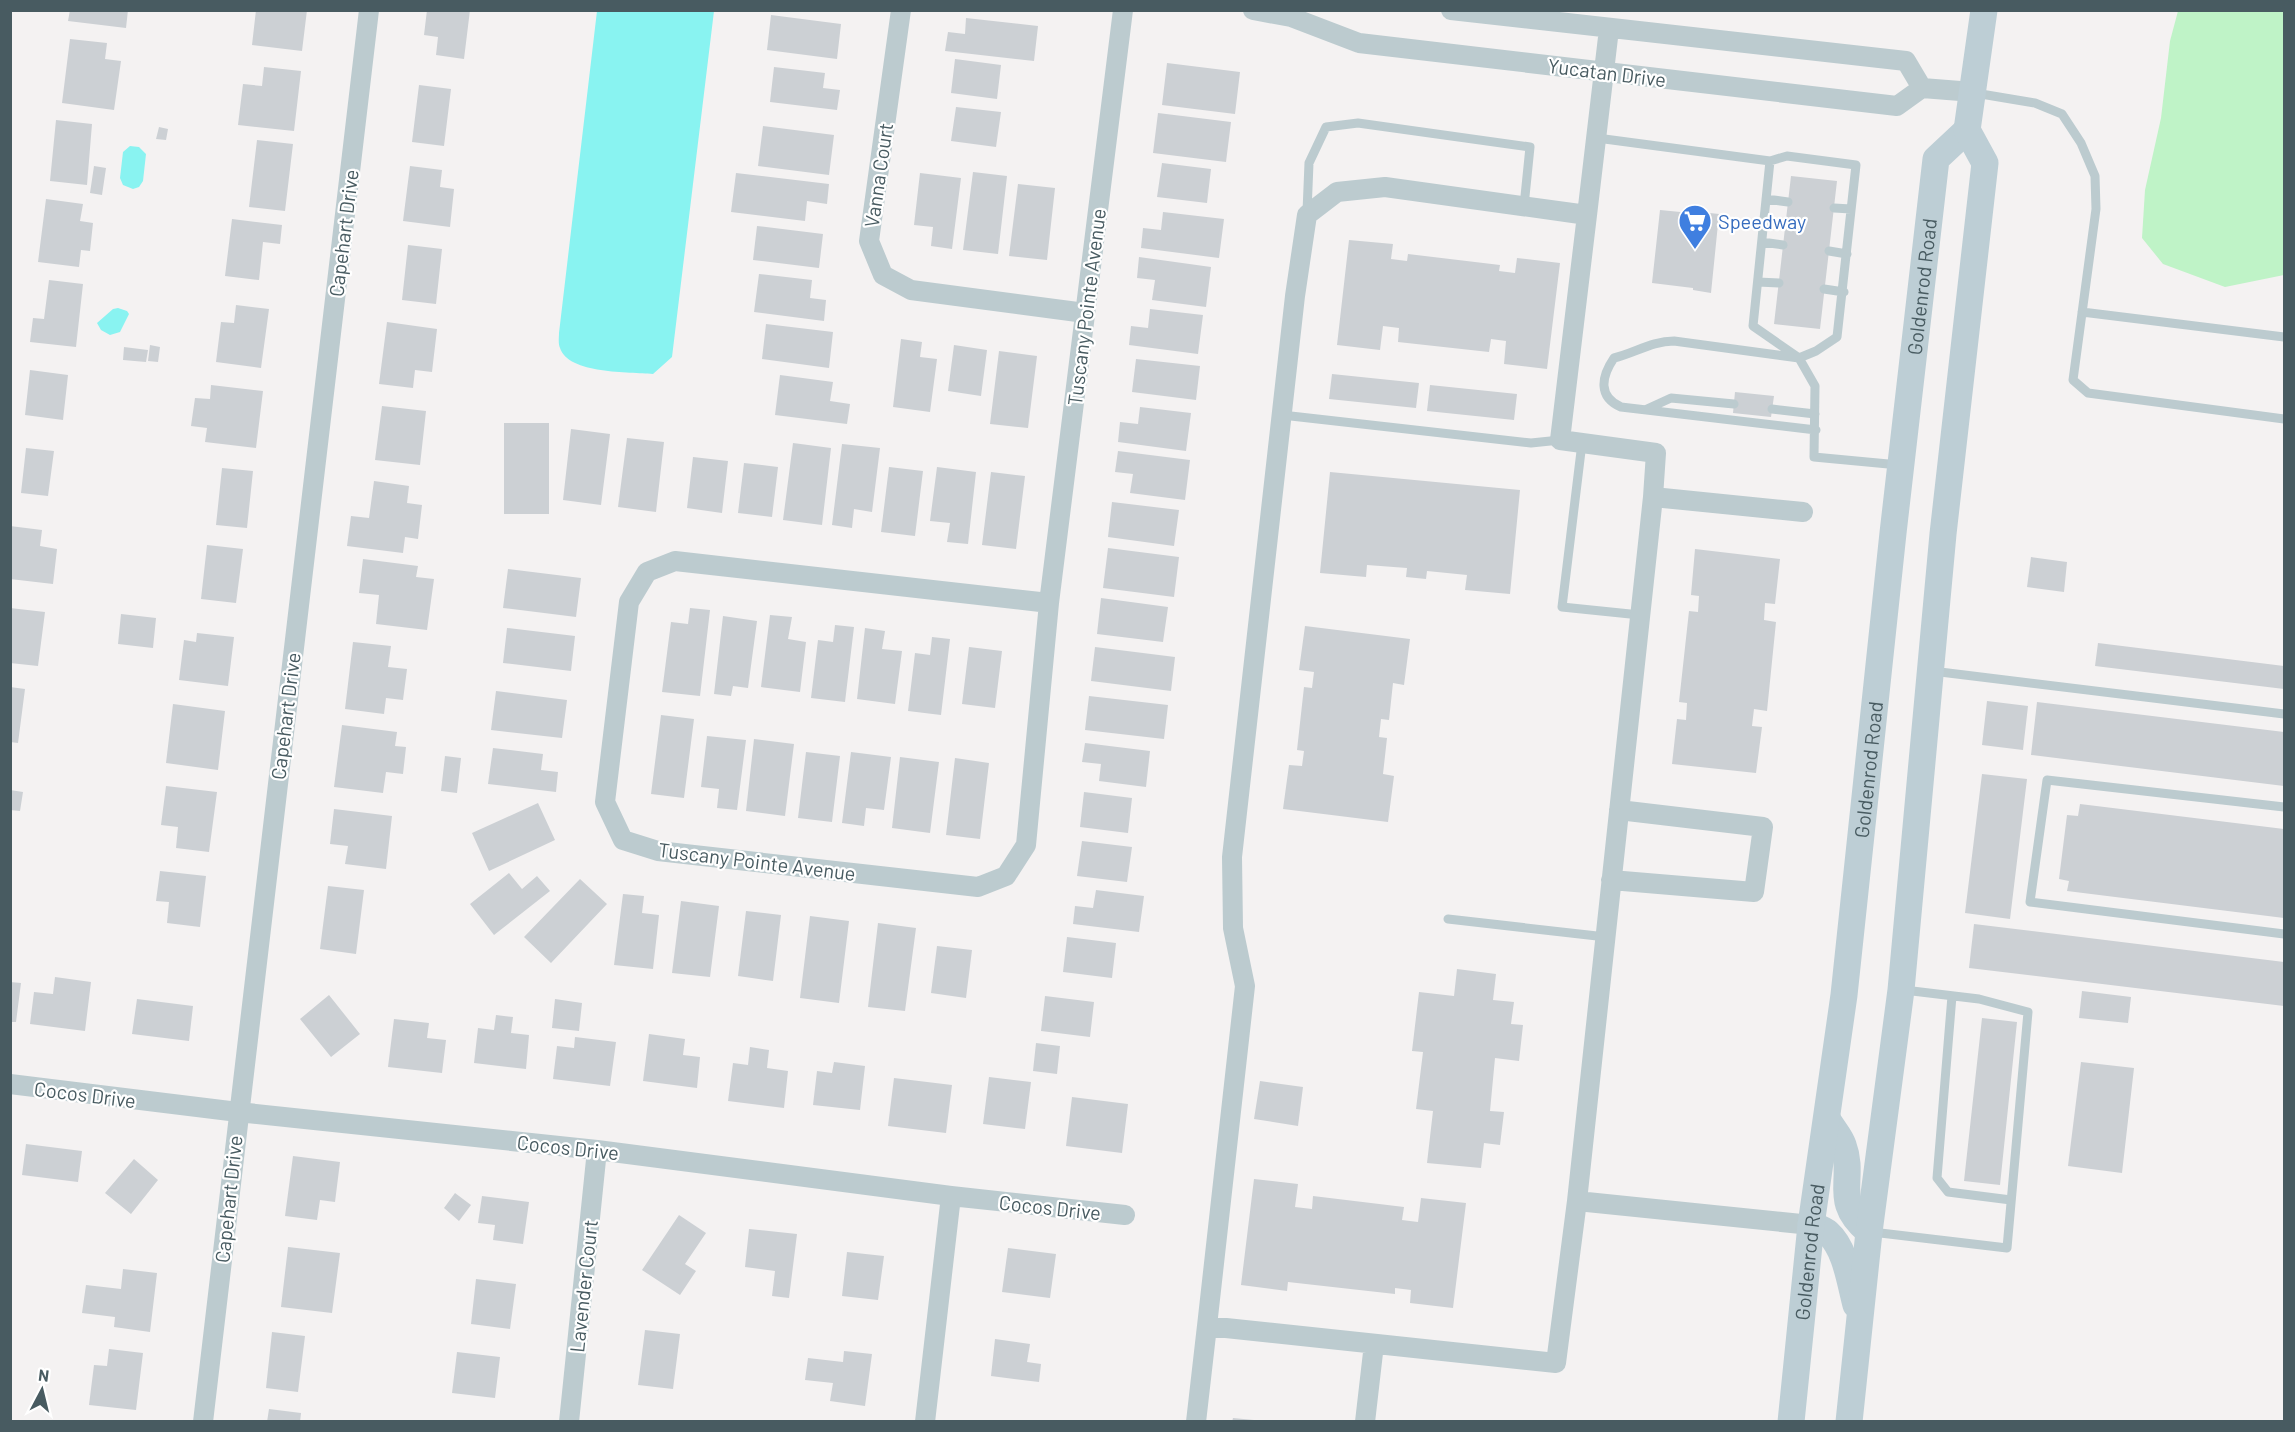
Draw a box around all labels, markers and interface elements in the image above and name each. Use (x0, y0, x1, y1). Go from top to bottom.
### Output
street label: Yucatan Drive (1547, 53, 1667, 91)
street label: Vanna Court (859, 121, 897, 229)
street label: Capehart Drive (323, 168, 363, 298)
supermarket icon: Speedway (1677, 203, 1713, 250)
street label: Tuscany Pointe Avenue (1062, 207, 1110, 407)
place label: Speedway (1718, 209, 1806, 233)
street label: Goldenrod Road (1902, 217, 1941, 356)
street label: Capehart Drive (265, 651, 305, 781)
street label: Goldenrod Road (1849, 700, 1887, 839)
street label: Tuscany Pointe Avenue (657, 837, 857, 885)
street label: Cocos Drive (33, 1076, 137, 1112)
street label: Cocos Drive (516, 1130, 620, 1164)
street label: Capehart Drive (209, 1134, 247, 1264)
street label: Goldenrod Road (1789, 1182, 1829, 1321)
street label: Cocos Drive (998, 1190, 1102, 1224)
street label: Lavender Court (564, 1218, 602, 1354)
north arrow (12, 1360, 72, 1420)
text: N (37, 1365, 50, 1385)

